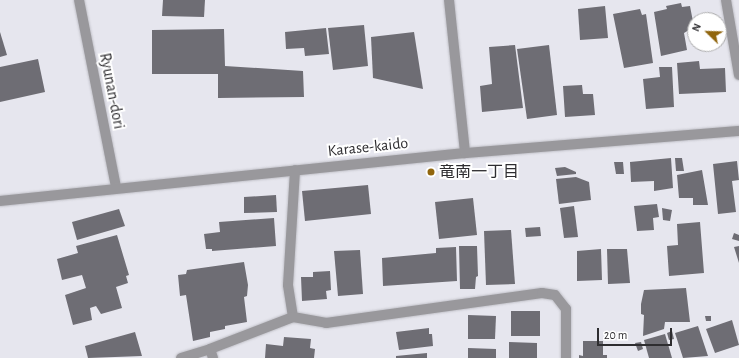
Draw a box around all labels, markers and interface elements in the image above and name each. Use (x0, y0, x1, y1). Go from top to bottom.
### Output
north arrow (687, 12, 727, 52)
text: N (690, 22, 703, 33)
street label: Ryunan-dori (95, 51, 129, 131)
street label: Karase-kaido (327, 133, 409, 161)
place label: 竜南一丁目 (439, 162, 519, 182)
marker: 竜南一丁目 (426, 167, 436, 177)
scale bar (599, 320, 674, 346)
text: 20 m (604, 329, 627, 341)

